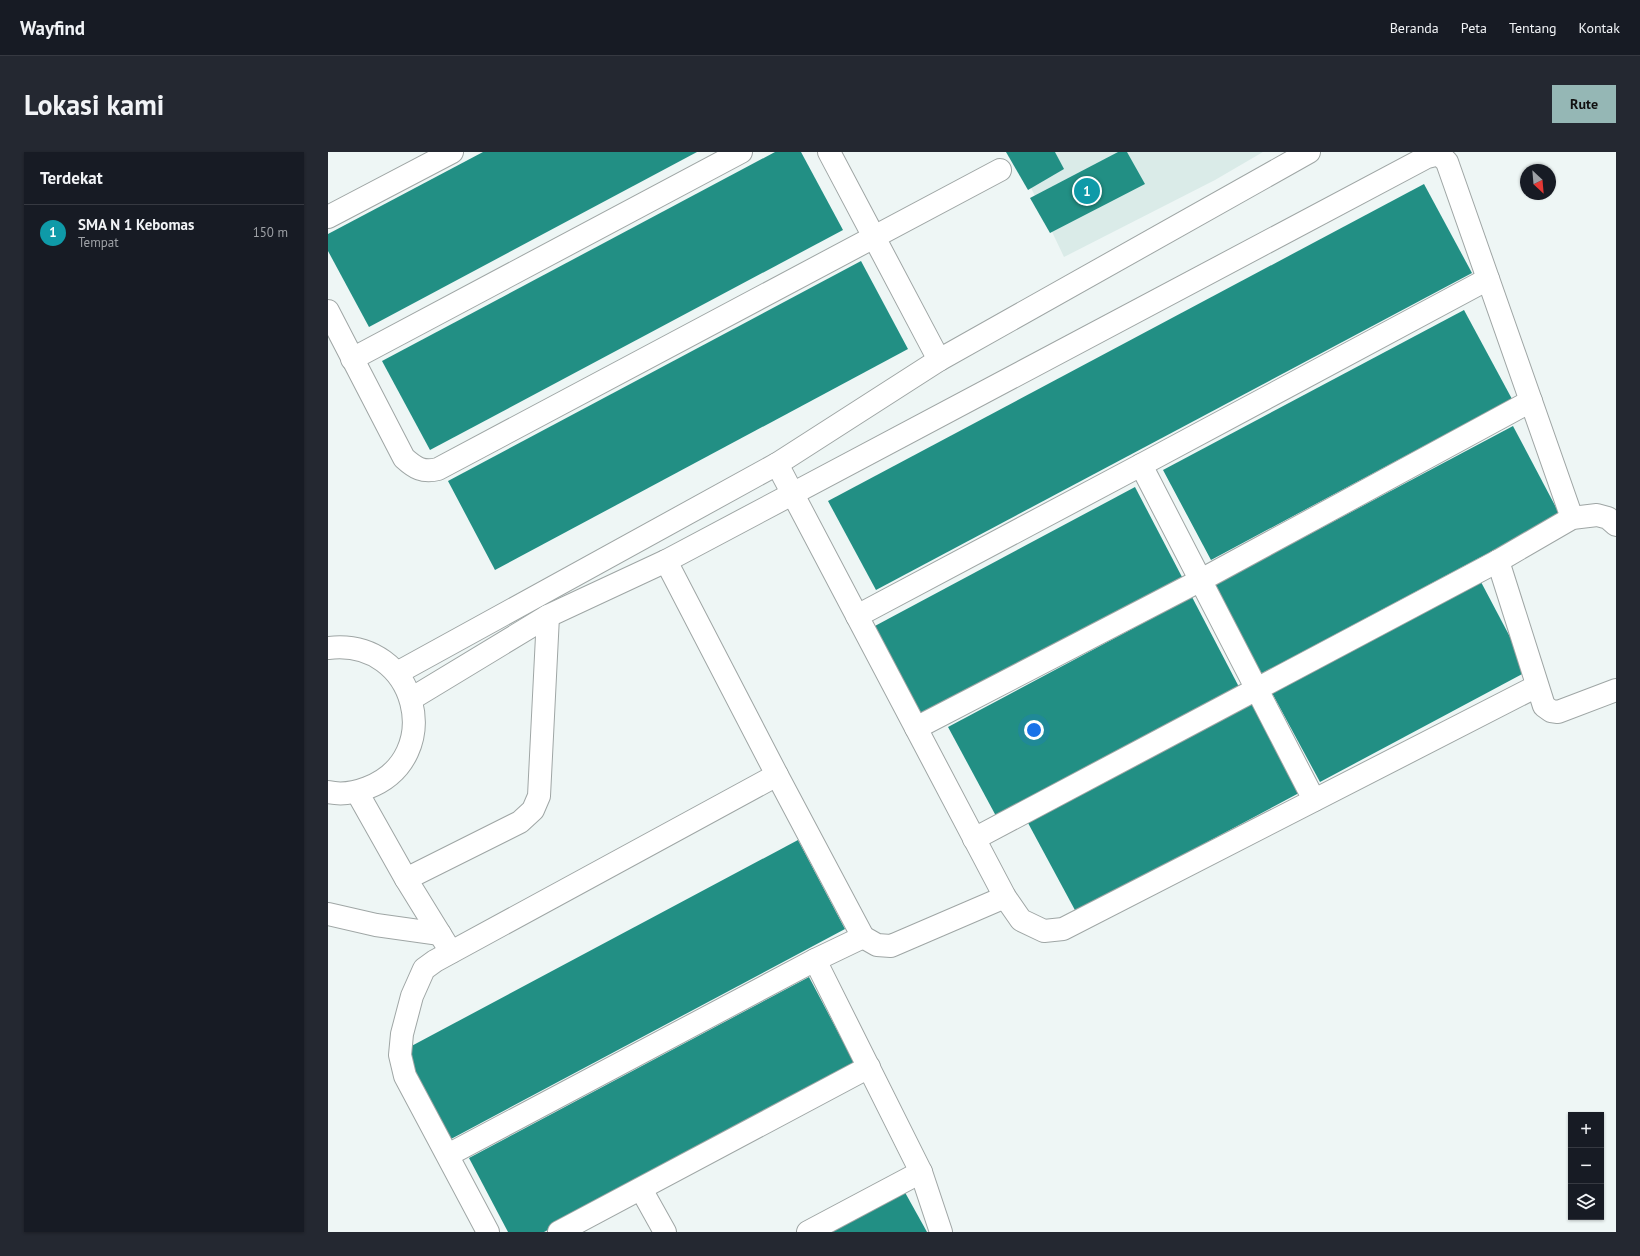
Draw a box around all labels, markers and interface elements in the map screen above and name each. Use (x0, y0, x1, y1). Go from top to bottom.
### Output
text: Wayfind (20, 16, 85, 40)
text: Beranda (1390, 19, 1439, 37)
text: Peta (1461, 19, 1487, 37)
text: Tentang (1509, 19, 1557, 37)
text: Kontak (1579, 19, 1620, 37)
button: Rute (1552, 85, 1616, 123)
text: Lokasi kami (24, 86, 164, 123)
north arrow (1520, 164, 1556, 200)
text: Terdekat (40, 167, 103, 189)
pin: 1 (1074, 176, 1100, 206)
text: SMA N 1 Kebomas (78, 215, 194, 234)
text: 1 (49, 224, 57, 241)
text: 150 m (253, 224, 288, 241)
text: Tempat (78, 234, 119, 251)
your location (1024, 720, 1044, 740)
map controls (1568, 1112, 1604, 1220)
button: + (1568, 1112, 1604, 1148)
button: − (1568, 1148, 1604, 1184)
button: layers (1568, 1184, 1604, 1220)

